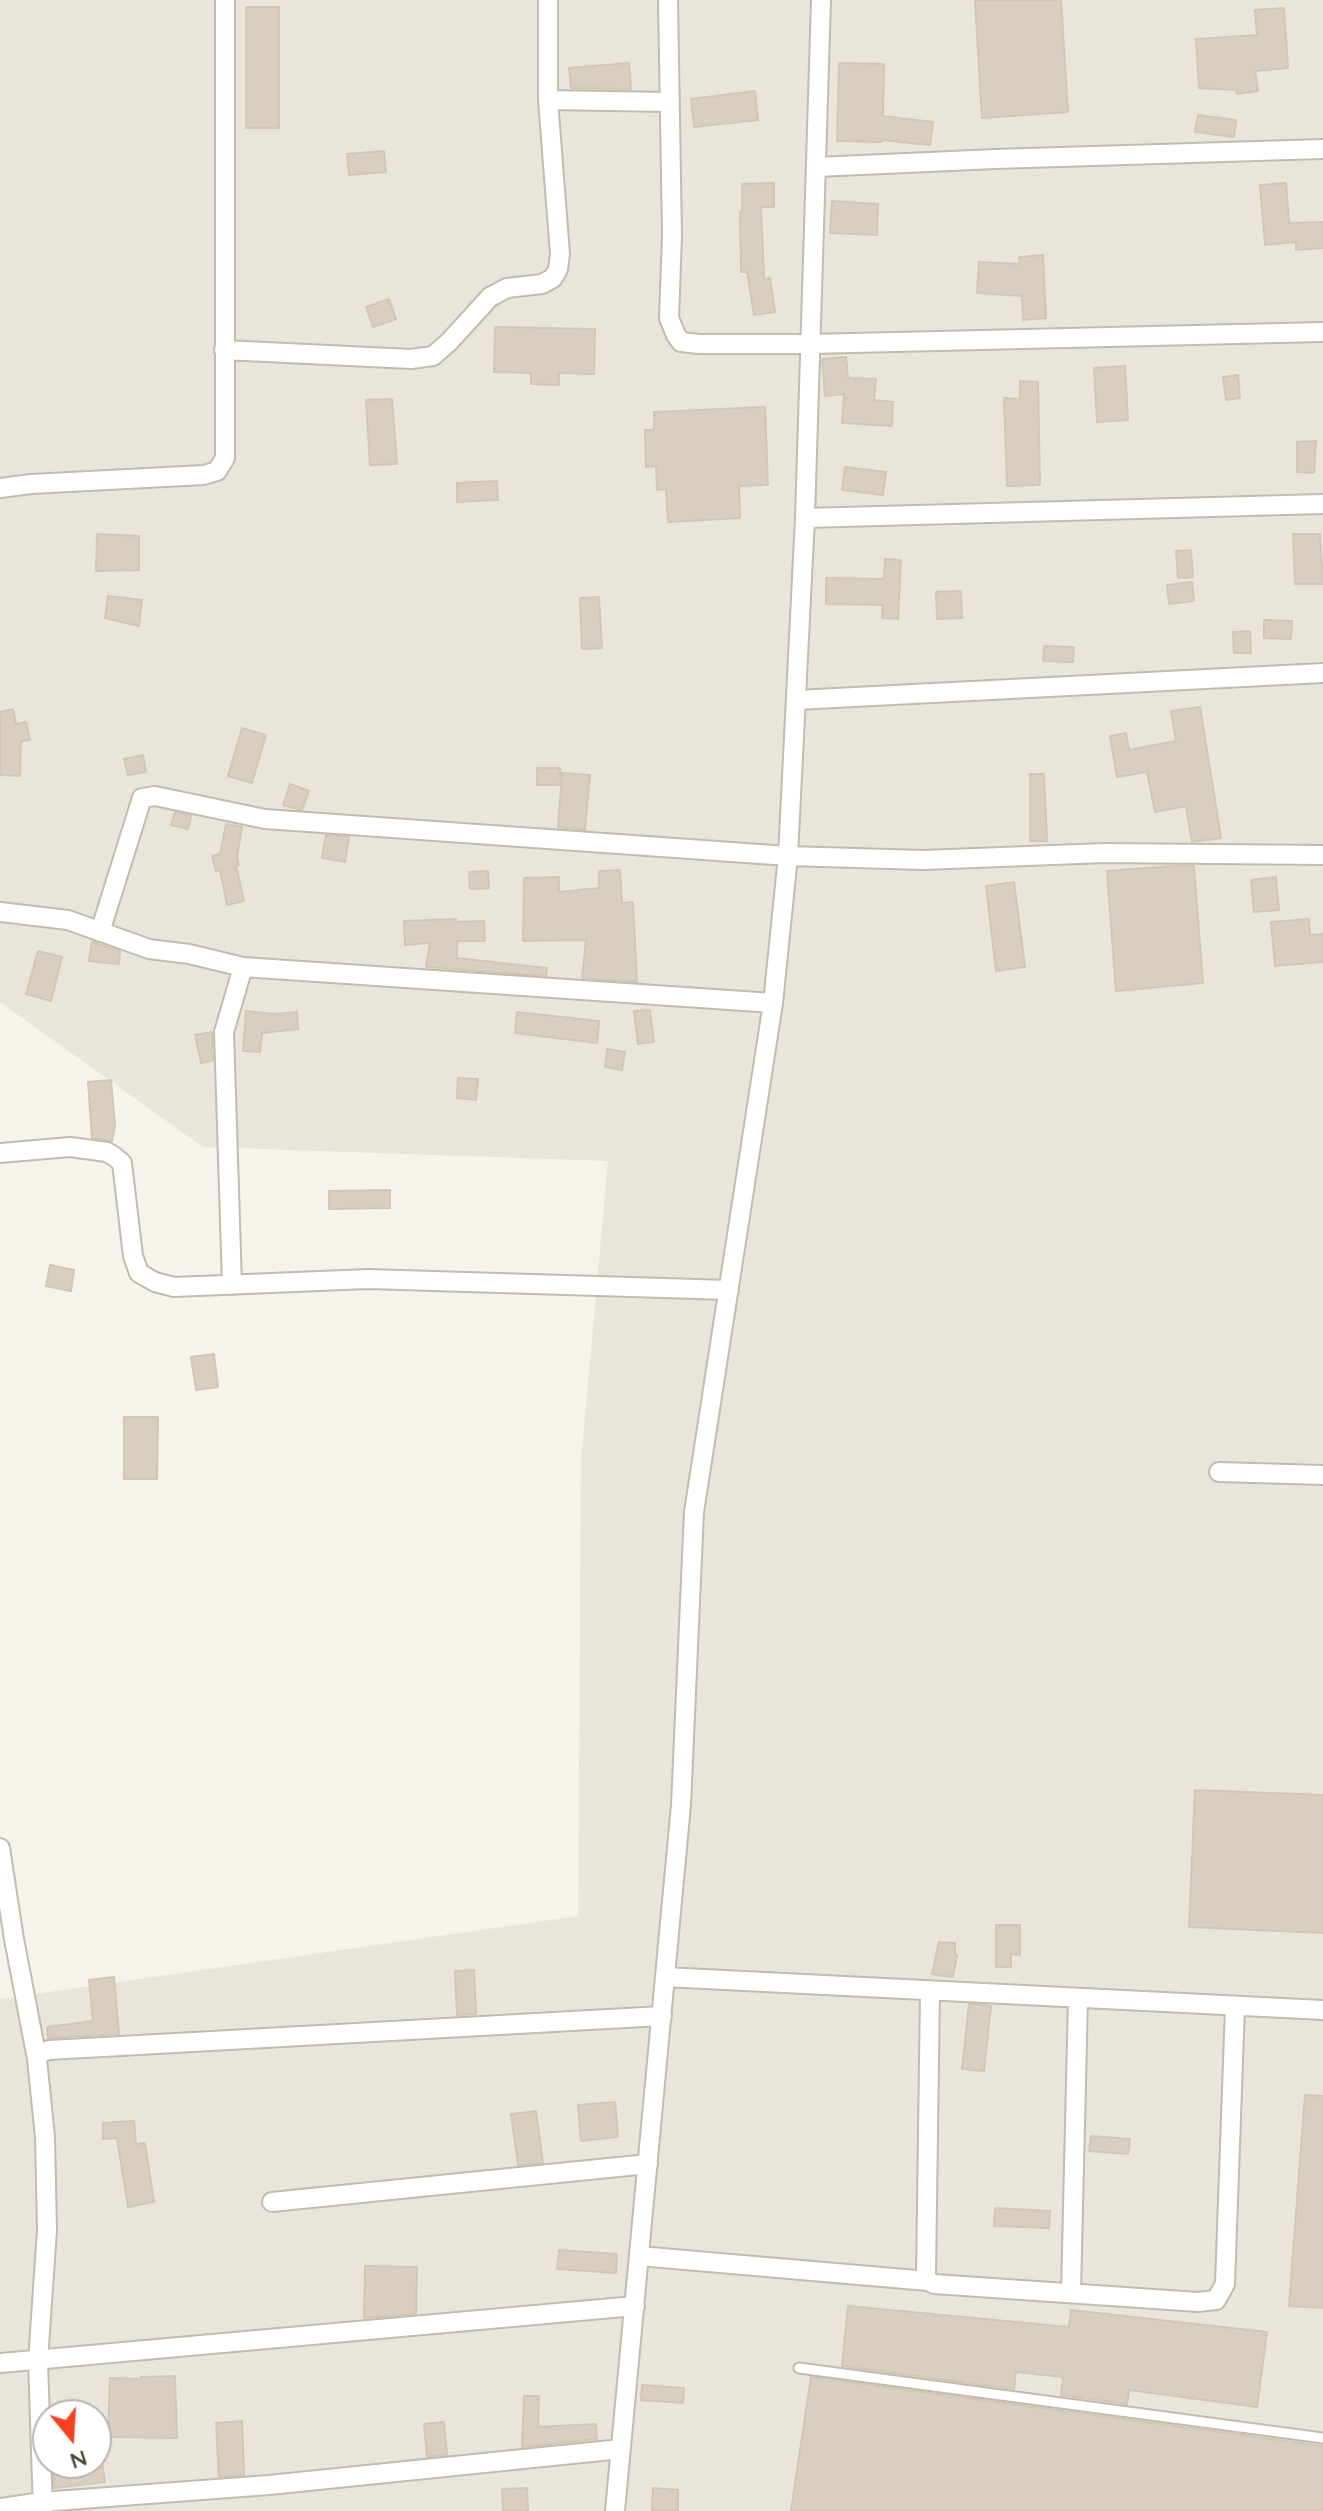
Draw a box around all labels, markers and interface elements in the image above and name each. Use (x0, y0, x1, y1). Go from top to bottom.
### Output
north arrow (32, 2399, 112, 2479)
text: N (67, 2444, 91, 2476)

